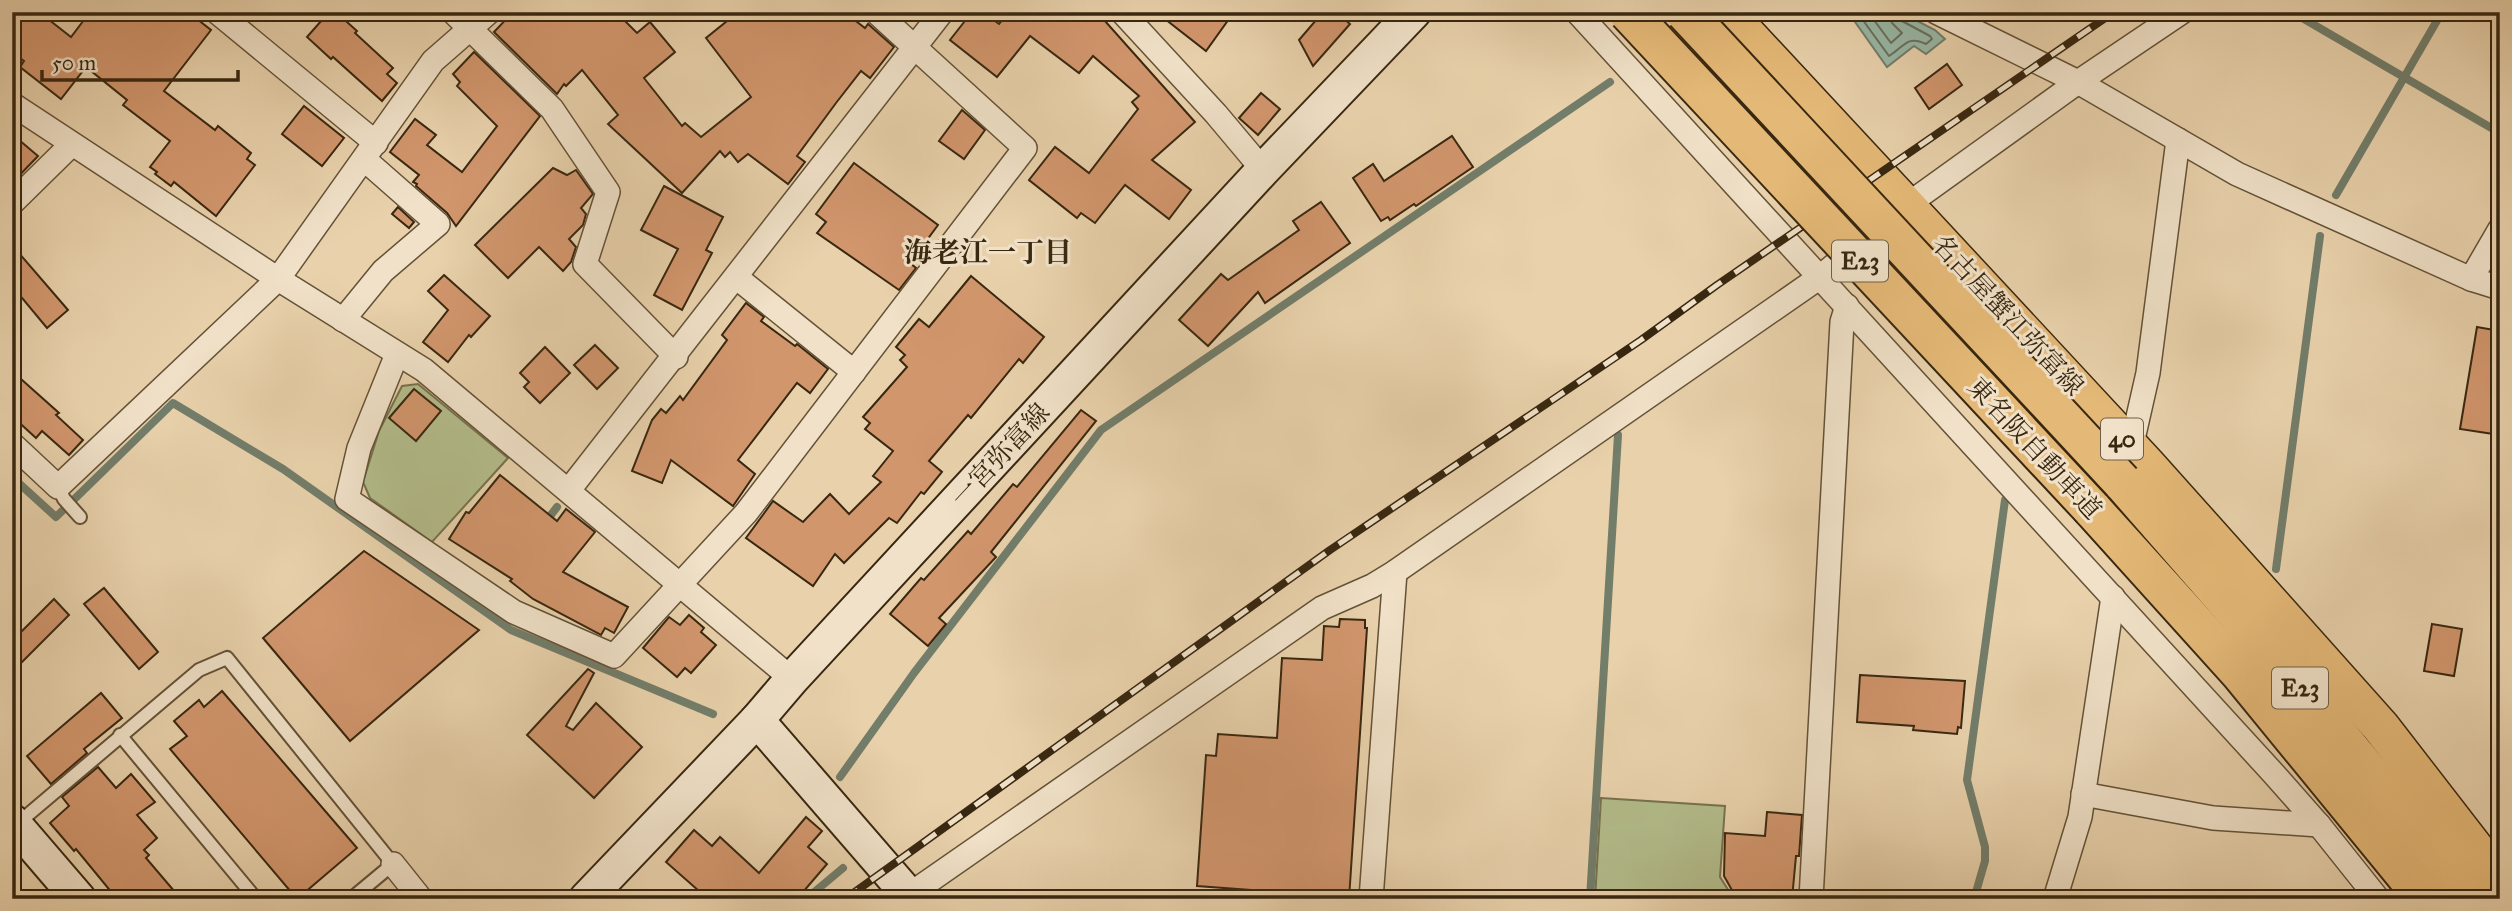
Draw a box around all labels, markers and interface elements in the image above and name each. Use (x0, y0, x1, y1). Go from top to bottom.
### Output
scale bar (42, 38, 238, 82)
text: 50 m (52, 50, 97, 76)
street label: 名古屋蟹江弥富線 (1925, 228, 2091, 402)
district label: 海老江一丁目 (904, 235, 1072, 270)
road number: E23 (1832, 240, 1888, 282)
street label: 東名阪自動車道 (1961, 371, 2109, 525)
street label: 一宮弥富線 (944, 397, 1056, 513)
road number: 40 (2101, 418, 2143, 460)
road number: E23 (2272, 668, 2328, 708)

